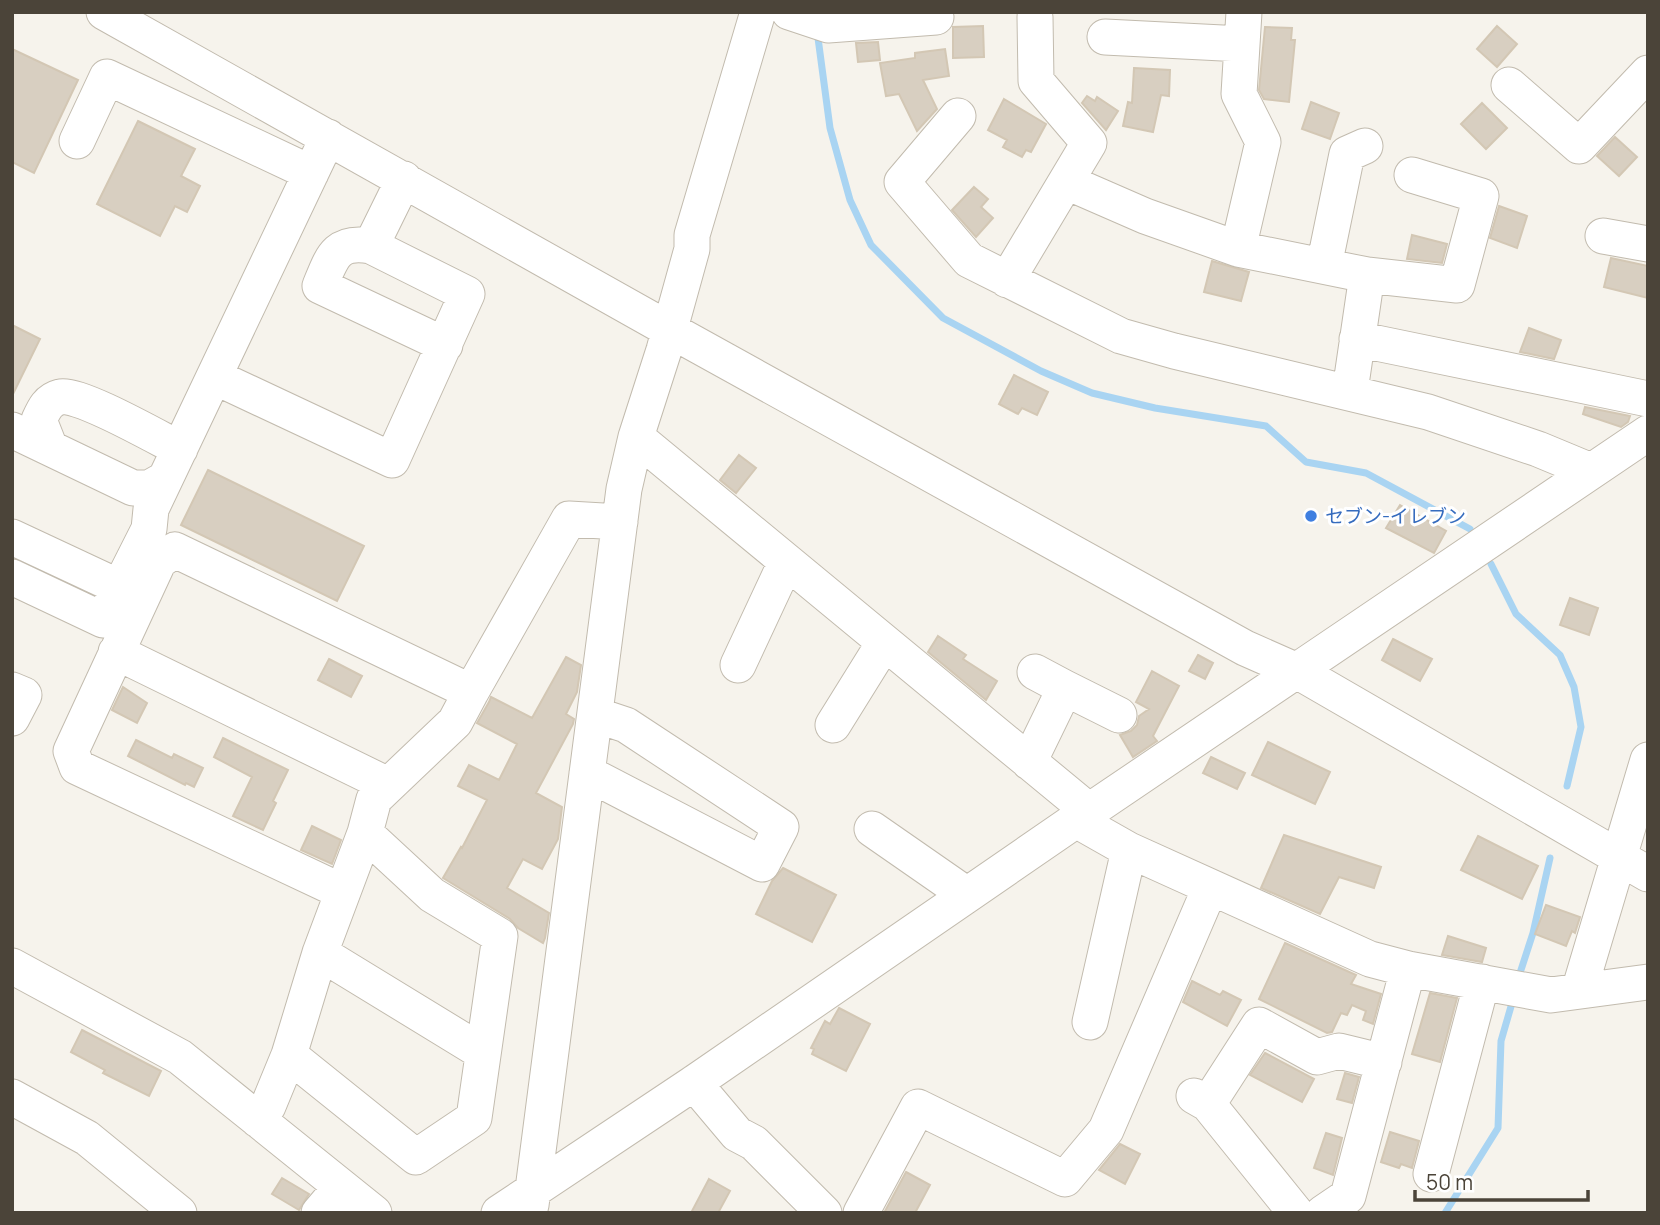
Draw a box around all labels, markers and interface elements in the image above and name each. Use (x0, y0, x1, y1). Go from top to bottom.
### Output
place label: セブン-イレブン (1325, 503, 1466, 529)
marker: セブン-イレブン (1303, 508, 1319, 524)
scale bar (1415, 1158, 1588, 1202)
text: 50 m (1426, 1168, 1473, 1196)

